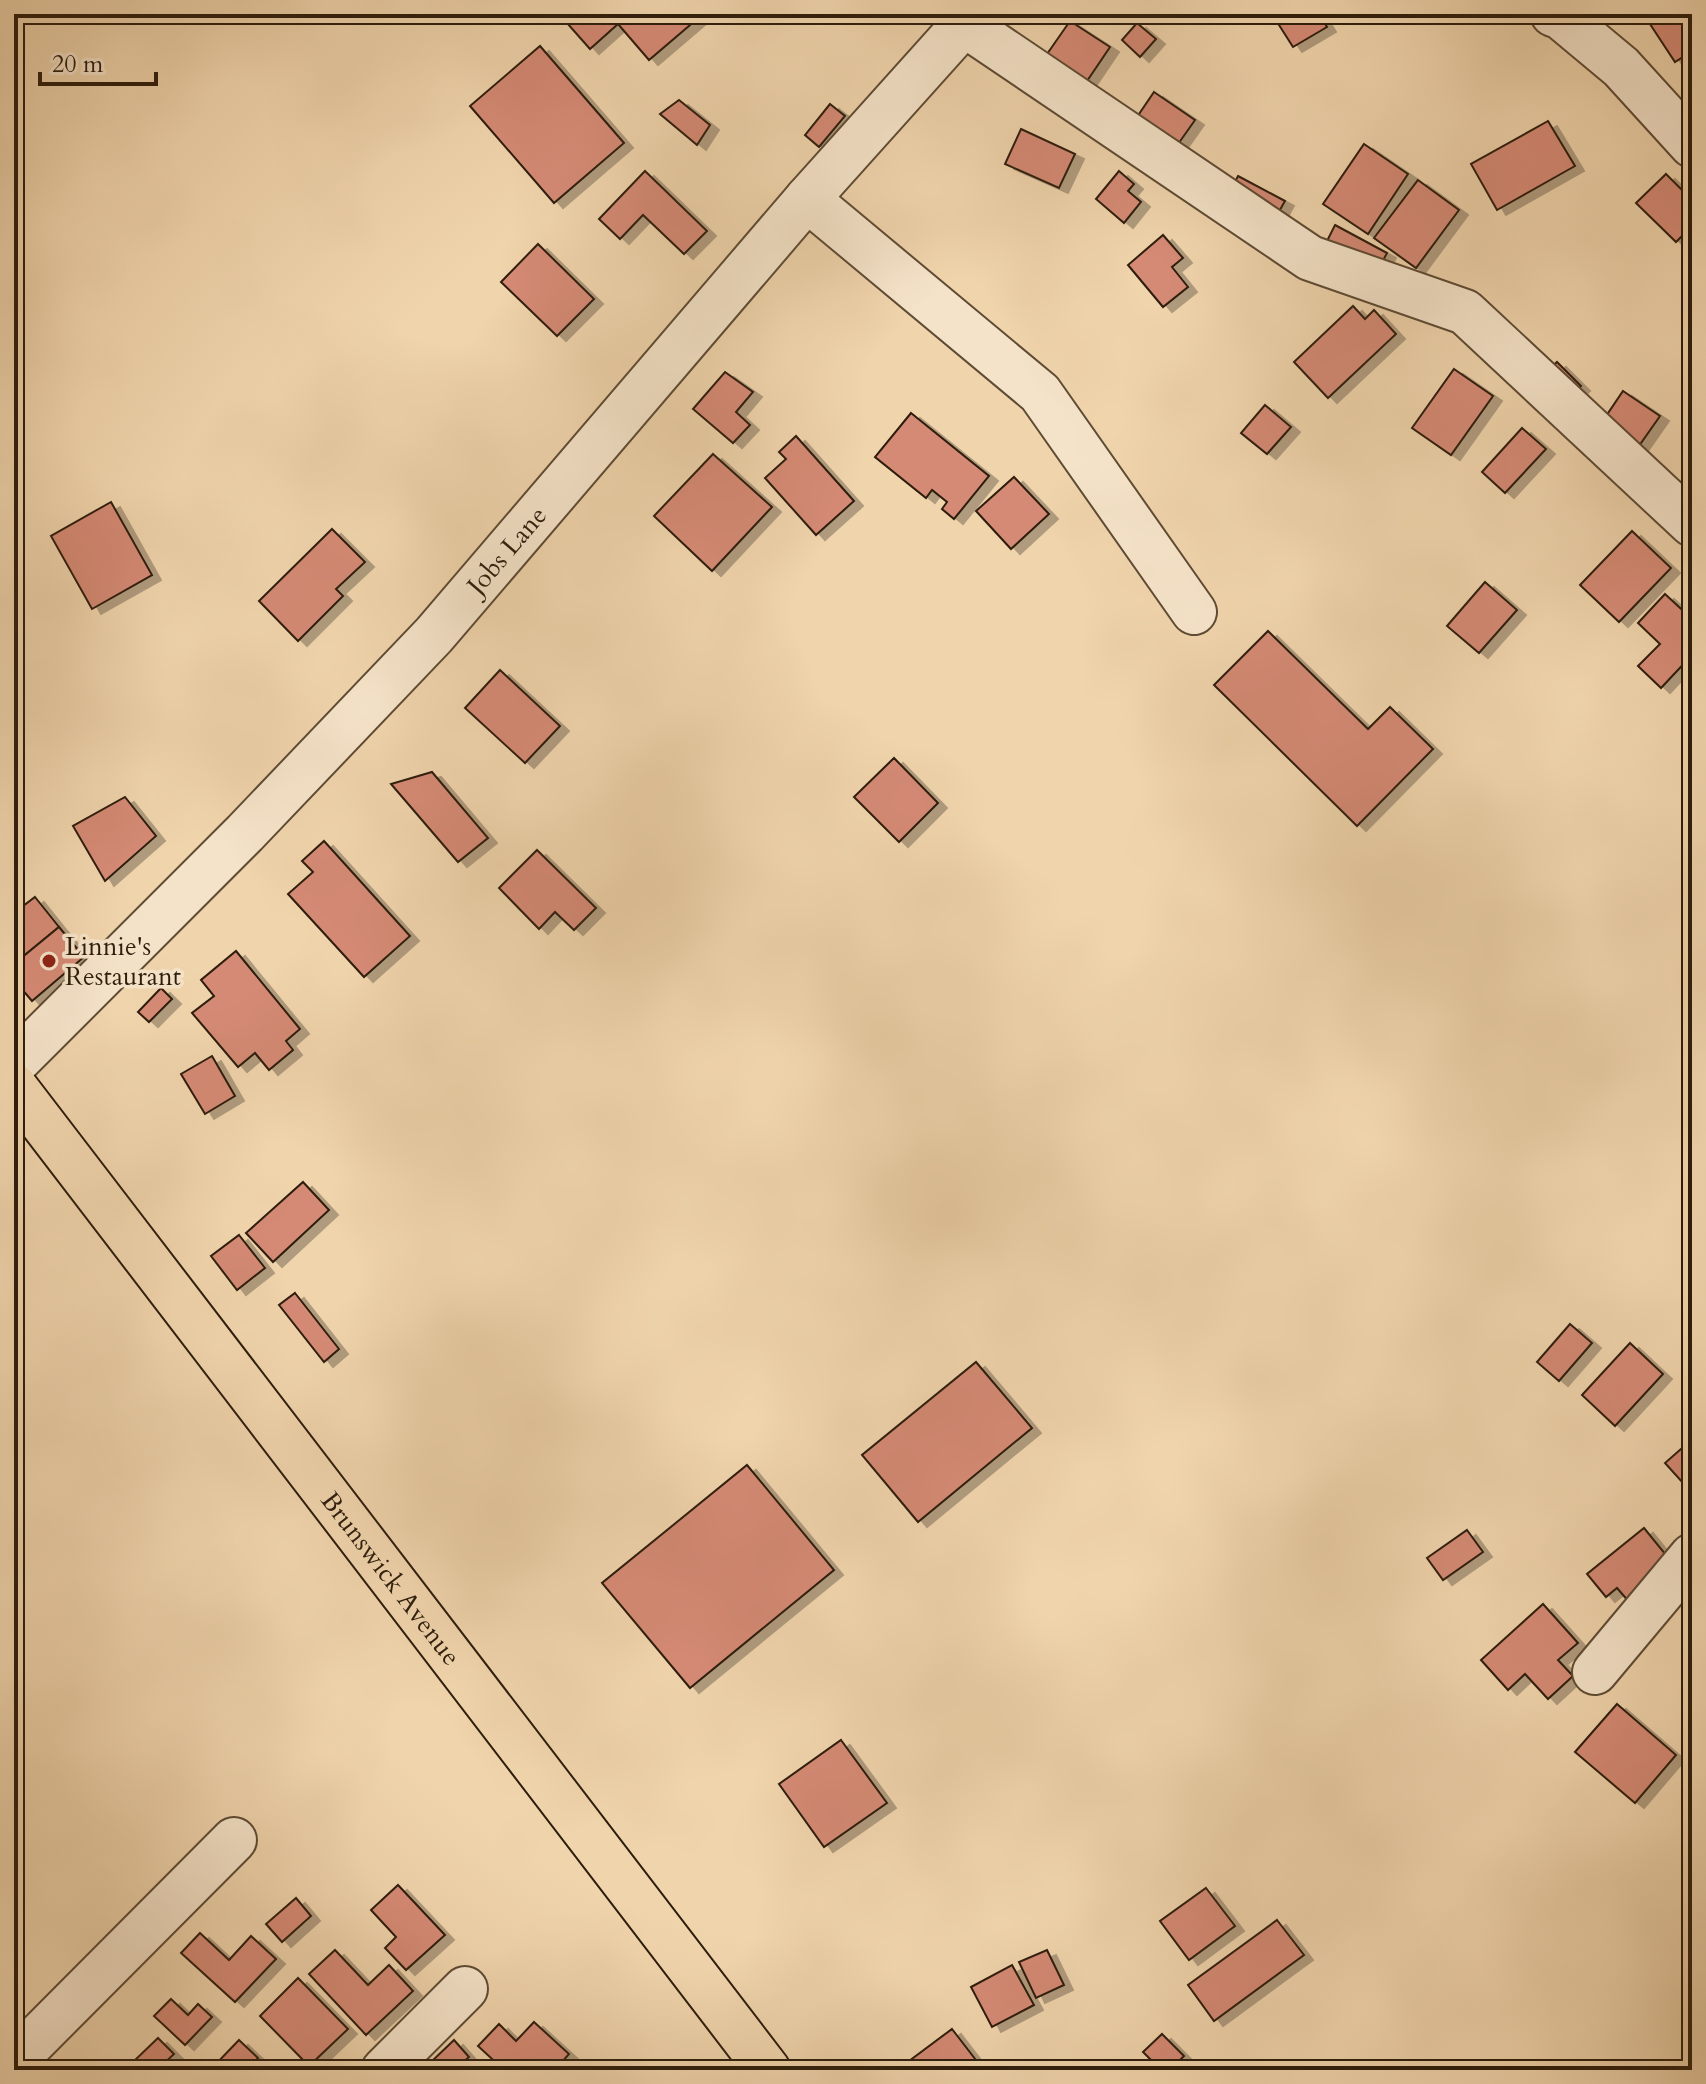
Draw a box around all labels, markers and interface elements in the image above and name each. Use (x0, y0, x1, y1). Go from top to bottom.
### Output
scale bar (40, 36, 156, 86)
text: 20 m (52, 48, 104, 81)
street label: Jobs Lane (456, 499, 554, 605)
place label: Linnie's Restaurant (65, 929, 181, 994)
marker: Linnie's Restaurant (40, 952, 58, 970)
street label: Brunswick Avenue (313, 1484, 469, 1672)

